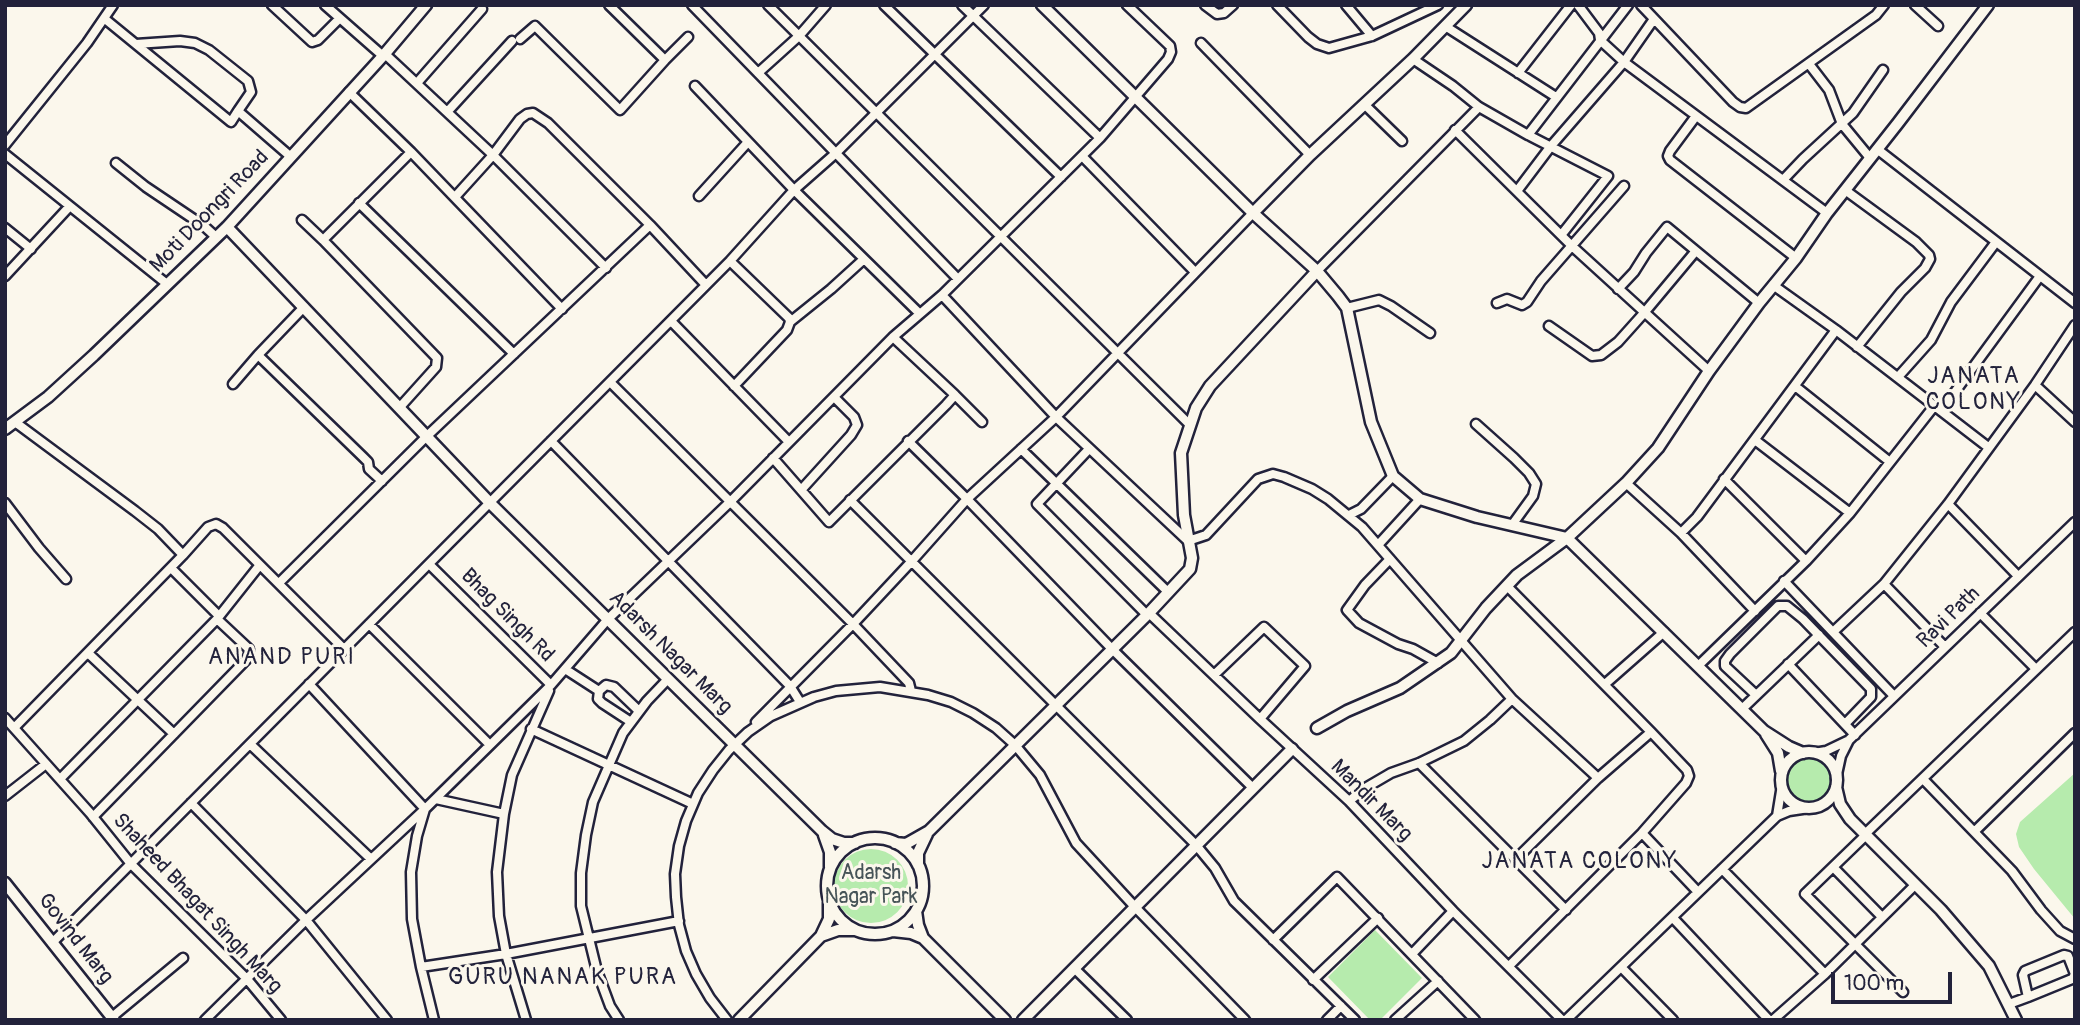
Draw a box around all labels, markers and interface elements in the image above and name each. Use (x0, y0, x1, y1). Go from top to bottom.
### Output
street label: Moti Doongri Road (145, 146, 275, 278)
district label: JANATA COLONY (1927, 363, 2021, 417)
street label: Bhag Singh Rd (455, 564, 559, 668)
street label: Ravi Path (1912, 582, 1986, 654)
street label: Adarsh Nagar Marg (603, 586, 737, 720)
district label: ANAND PURI (209, 644, 355, 672)
street label: Mandir Marg (1325, 755, 1417, 847)
street label: Shaheed Bhagat Singh Marg (107, 809, 287, 999)
district label: JANATA COLONY (1483, 848, 1677, 876)
park label: Adarsh Nagar Park (824, 861, 918, 911)
street label: Govind Marg (32, 889, 118, 989)
scale bar (1835, 958, 1956, 1002)
district label: GURU NANAK PURA (450, 964, 676, 992)
text: 100 m (1844, 970, 1904, 997)

